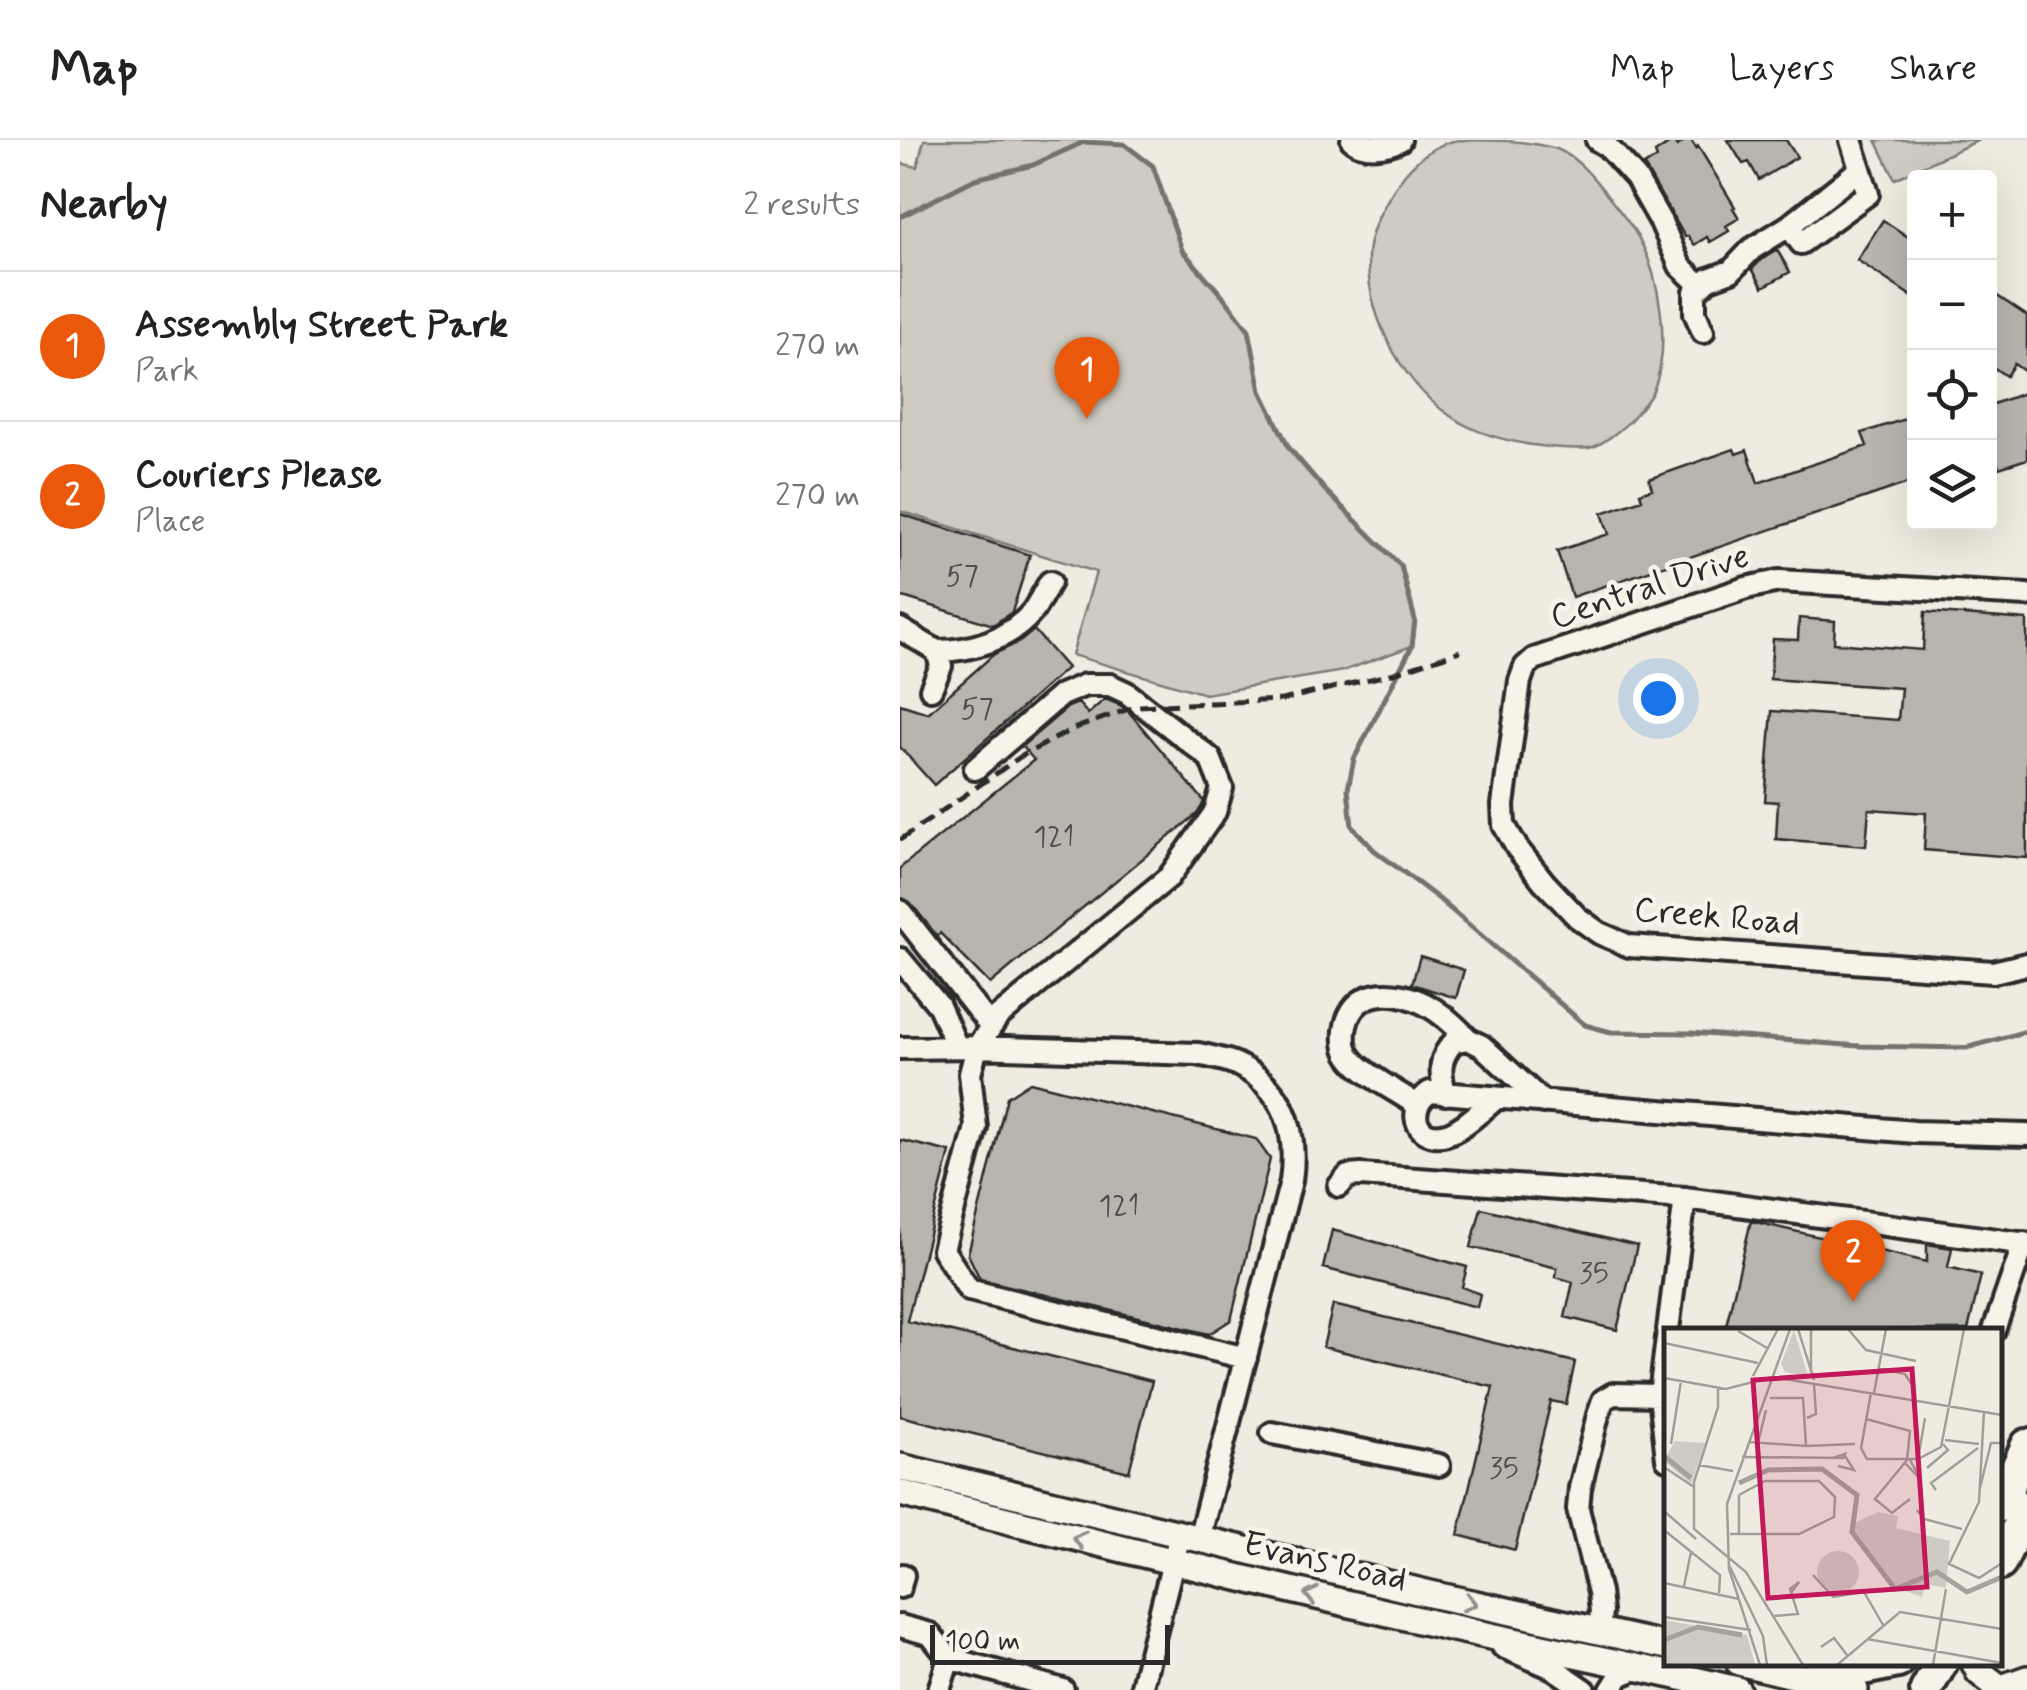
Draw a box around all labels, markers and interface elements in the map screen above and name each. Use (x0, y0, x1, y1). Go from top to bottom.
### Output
text: Map (50, 38, 138, 101)
text: Map (1610, 46, 1674, 92)
text: Layers (1729, 46, 1834, 92)
text: Share (1889, 46, 1977, 92)
map controls (1907, 170, 1997, 530)
button: + (1907, 170, 1997, 260)
text: Nearby (40, 178, 168, 233)
text: 2 results (743, 184, 860, 226)
button: − (1907, 260, 1997, 350)
text: Assembly Street Park (135, 301, 508, 350)
text: 1 (65, 325, 80, 367)
text: 270 m (775, 325, 860, 367)
pin: 1 (1054, 336, 1120, 419)
text: Park (135, 350, 199, 392)
button: locate (1907, 350, 1997, 440)
button: layers (1907, 440, 1997, 530)
text: Couriers Please (135, 451, 382, 500)
text: 2 (65, 475, 80, 517)
text: 270 m (775, 475, 860, 517)
text: Place (135, 500, 205, 542)
street label: Central Drive (1545, 533, 1755, 641)
house number: 57 (945, 557, 979, 596)
your location (1633, 673, 1684, 724)
house number: 57 (960, 690, 994, 729)
house number: 121 (1034, 818, 1074, 857)
street label: Creek Road (1632, 887, 1802, 947)
house number: 121 (1099, 1187, 1139, 1226)
pin: 2 (1820, 1220, 1886, 1302)
house number: 35 (1579, 1254, 1609, 1293)
inset map (1664, 1328, 2002, 1665)
house number: 35 (1489, 1449, 1519, 1488)
street label: Evans Road (1239, 1521, 1411, 1603)
one-way arrow (1071, 1529, 1088, 1550)
one-way arrow (1303, 1586, 1320, 1607)
one-way arrow (1462, 1591, 1479, 1612)
scale bar (930, 1620, 1170, 1664)
text: 100 m (945, 1624, 1020, 1661)

